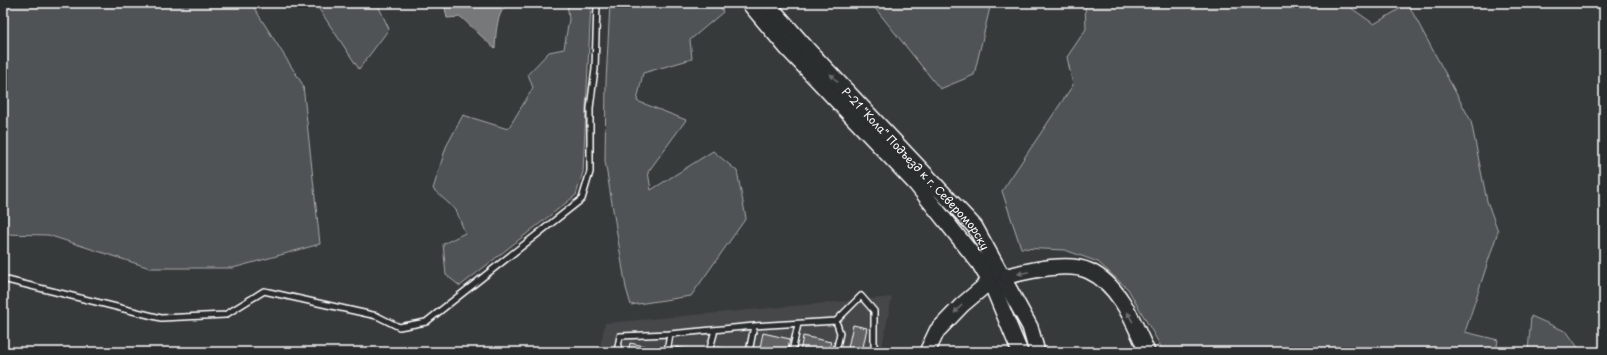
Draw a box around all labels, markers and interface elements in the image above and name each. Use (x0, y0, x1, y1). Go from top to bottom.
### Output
one-way arrow (830, 73, 839, 83)
street label: Р-21 "Кола" Подъезд к г. Североморску (838, 83, 994, 253)
one-way arrow (1017, 270, 1029, 276)
one-way arrow (953, 304, 963, 314)
one-way arrow (1126, 311, 1133, 323)

